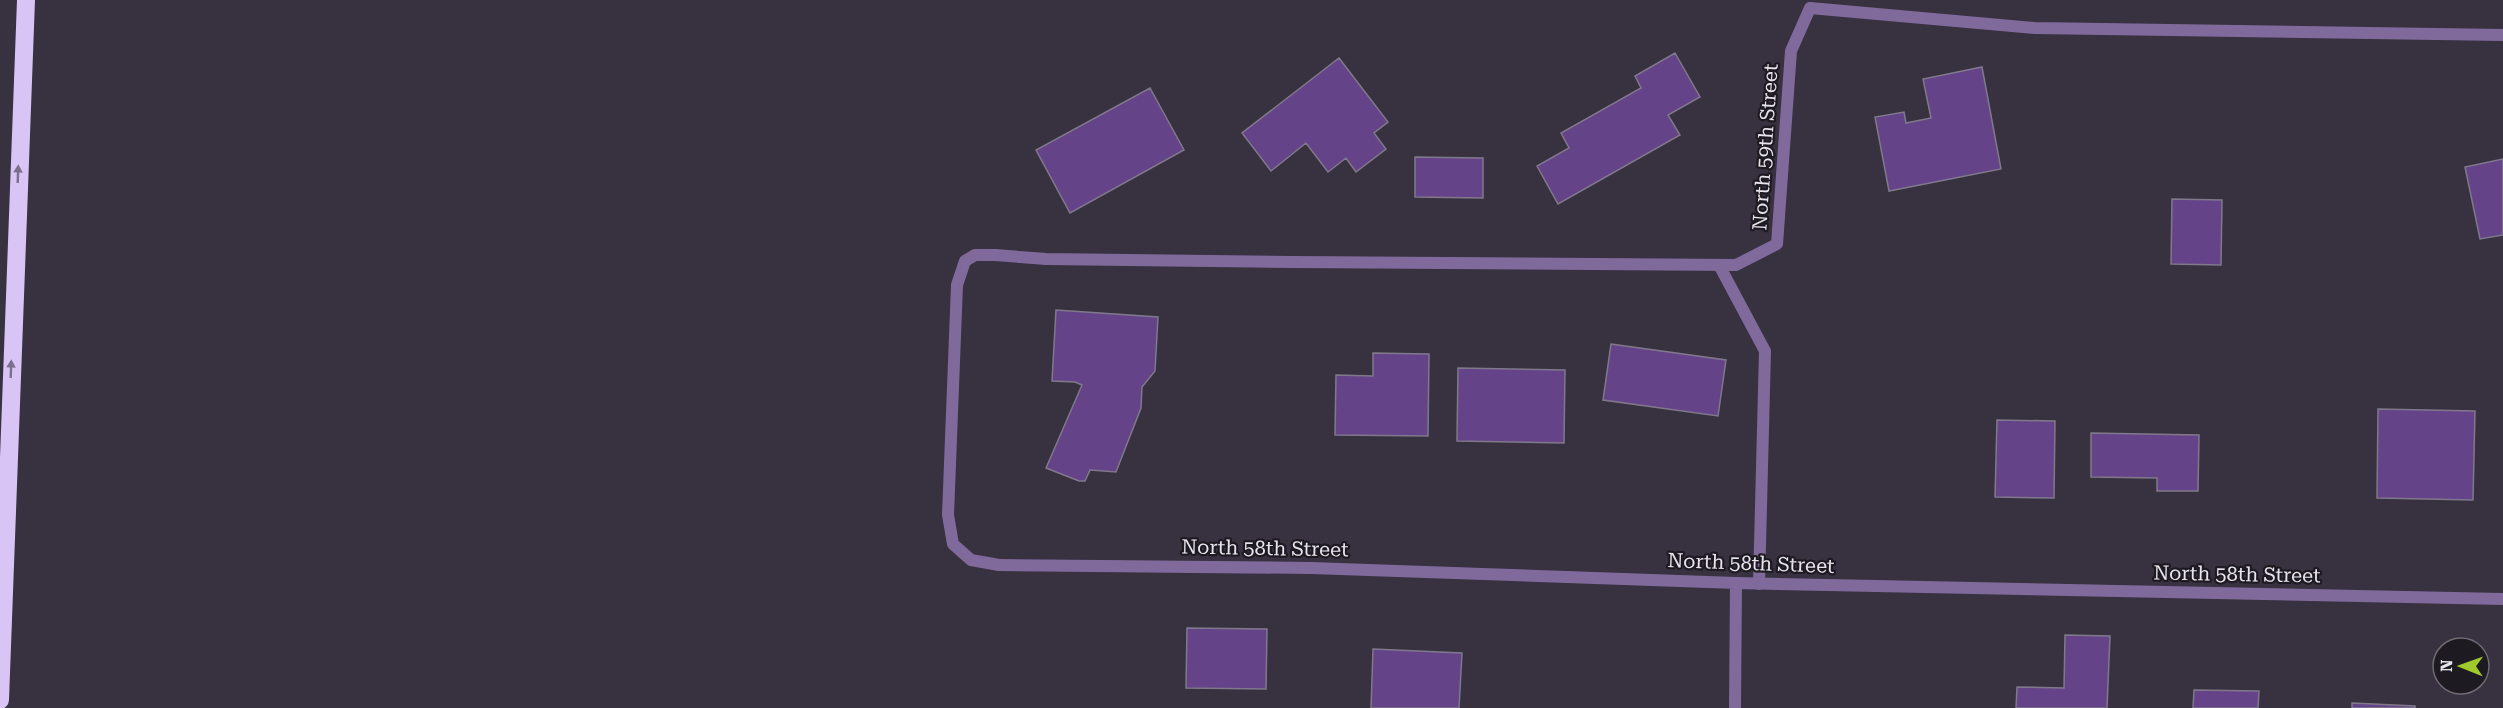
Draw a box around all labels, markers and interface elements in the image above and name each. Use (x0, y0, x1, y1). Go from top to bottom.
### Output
street label: North 59th Street (1747, 62, 1783, 231)
one-way arrow (14, 164, 23, 183)
one-way arrow (7, 359, 16, 378)
street label: North 58th Street (1181, 535, 1349, 561)
street label: North 58th Street (1667, 548, 1836, 578)
street label: North 58th Street (2153, 561, 2321, 587)
north arrow (2431, 636, 2491, 696)
text: N (2437, 659, 2456, 672)

